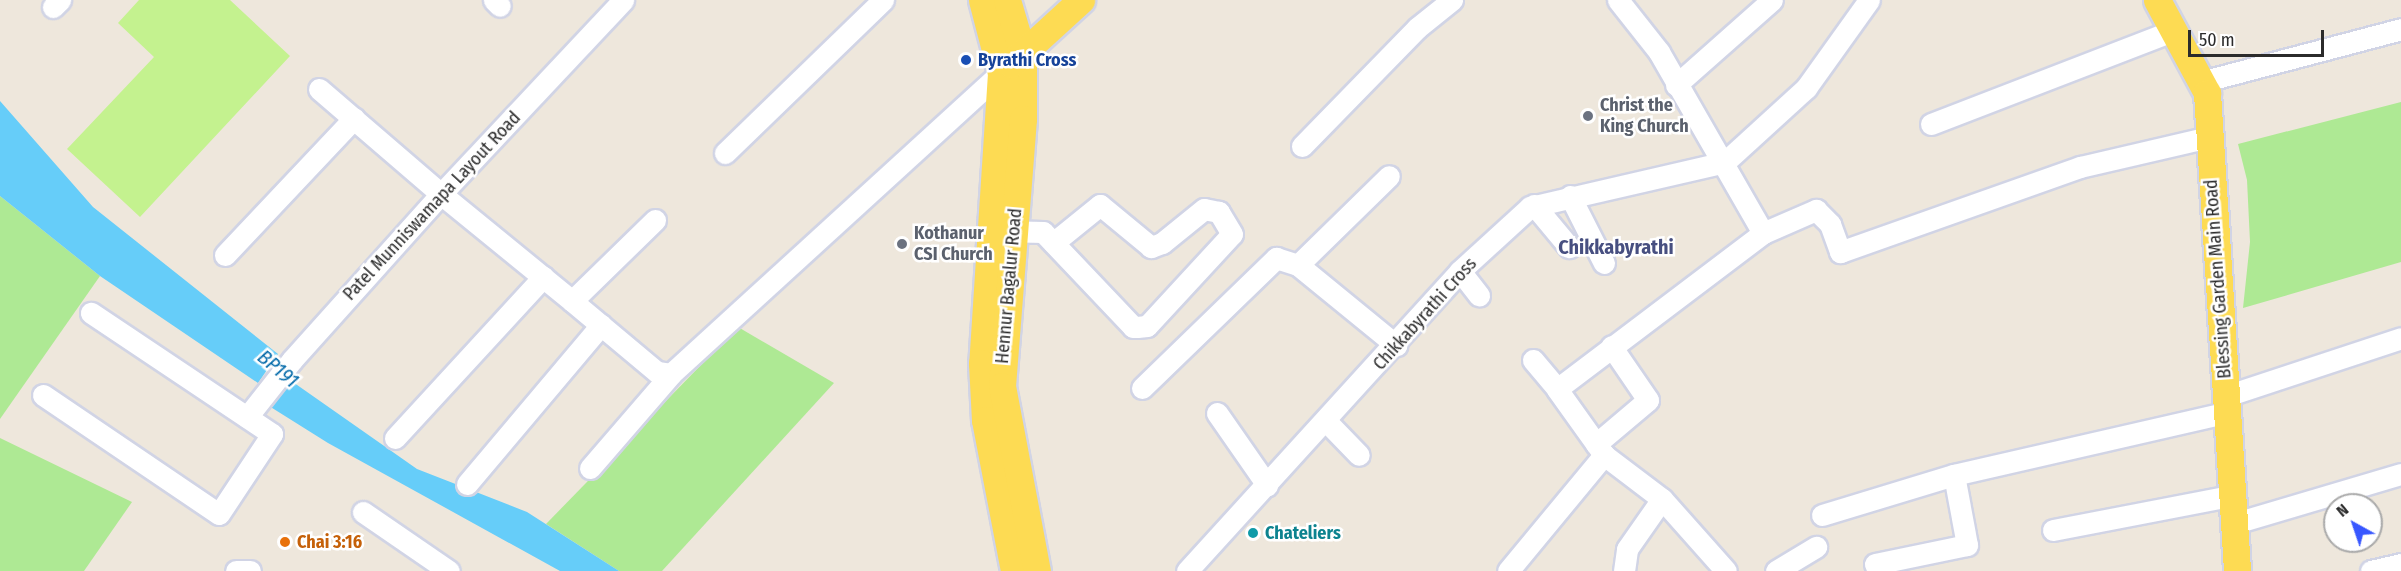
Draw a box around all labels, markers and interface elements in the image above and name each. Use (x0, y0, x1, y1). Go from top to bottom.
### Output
scale bar (2191, 18, 2328, 56)
text: 50 m (2199, 29, 2235, 51)
place label: Byrathi Cross (978, 49, 1076, 71)
marker: Byrathi Cross (959, 53, 973, 67)
place label: Christ the King Church (1600, 95, 1689, 138)
street label: Patel Munniswamapa Layout Road (339, 107, 525, 305)
marker: Christ the King Church (1581, 109, 1595, 123)
street label: Blessing Garden Main Road (2200, 179, 2236, 379)
street label: Hennur Bagalur Road (991, 207, 1027, 365)
place label: Kothanur CSI Church (914, 223, 993, 266)
district label: Chikkabyrathi (1558, 235, 1674, 259)
marker: Kothanur CSI Church (895, 237, 909, 251)
street label: Chikkabyrathi Cross (1369, 253, 1481, 375)
water label: BP191 (253, 345, 303, 393)
north arrow (2323, 493, 2383, 553)
text: N (2333, 500, 2352, 521)
place label: Chateliers (1265, 522, 1341, 544)
marker: Chateliers (1246, 526, 1260, 540)
place label: Chai 3:16 (297, 531, 362, 553)
marker: Chai 3:16 (278, 535, 292, 549)

